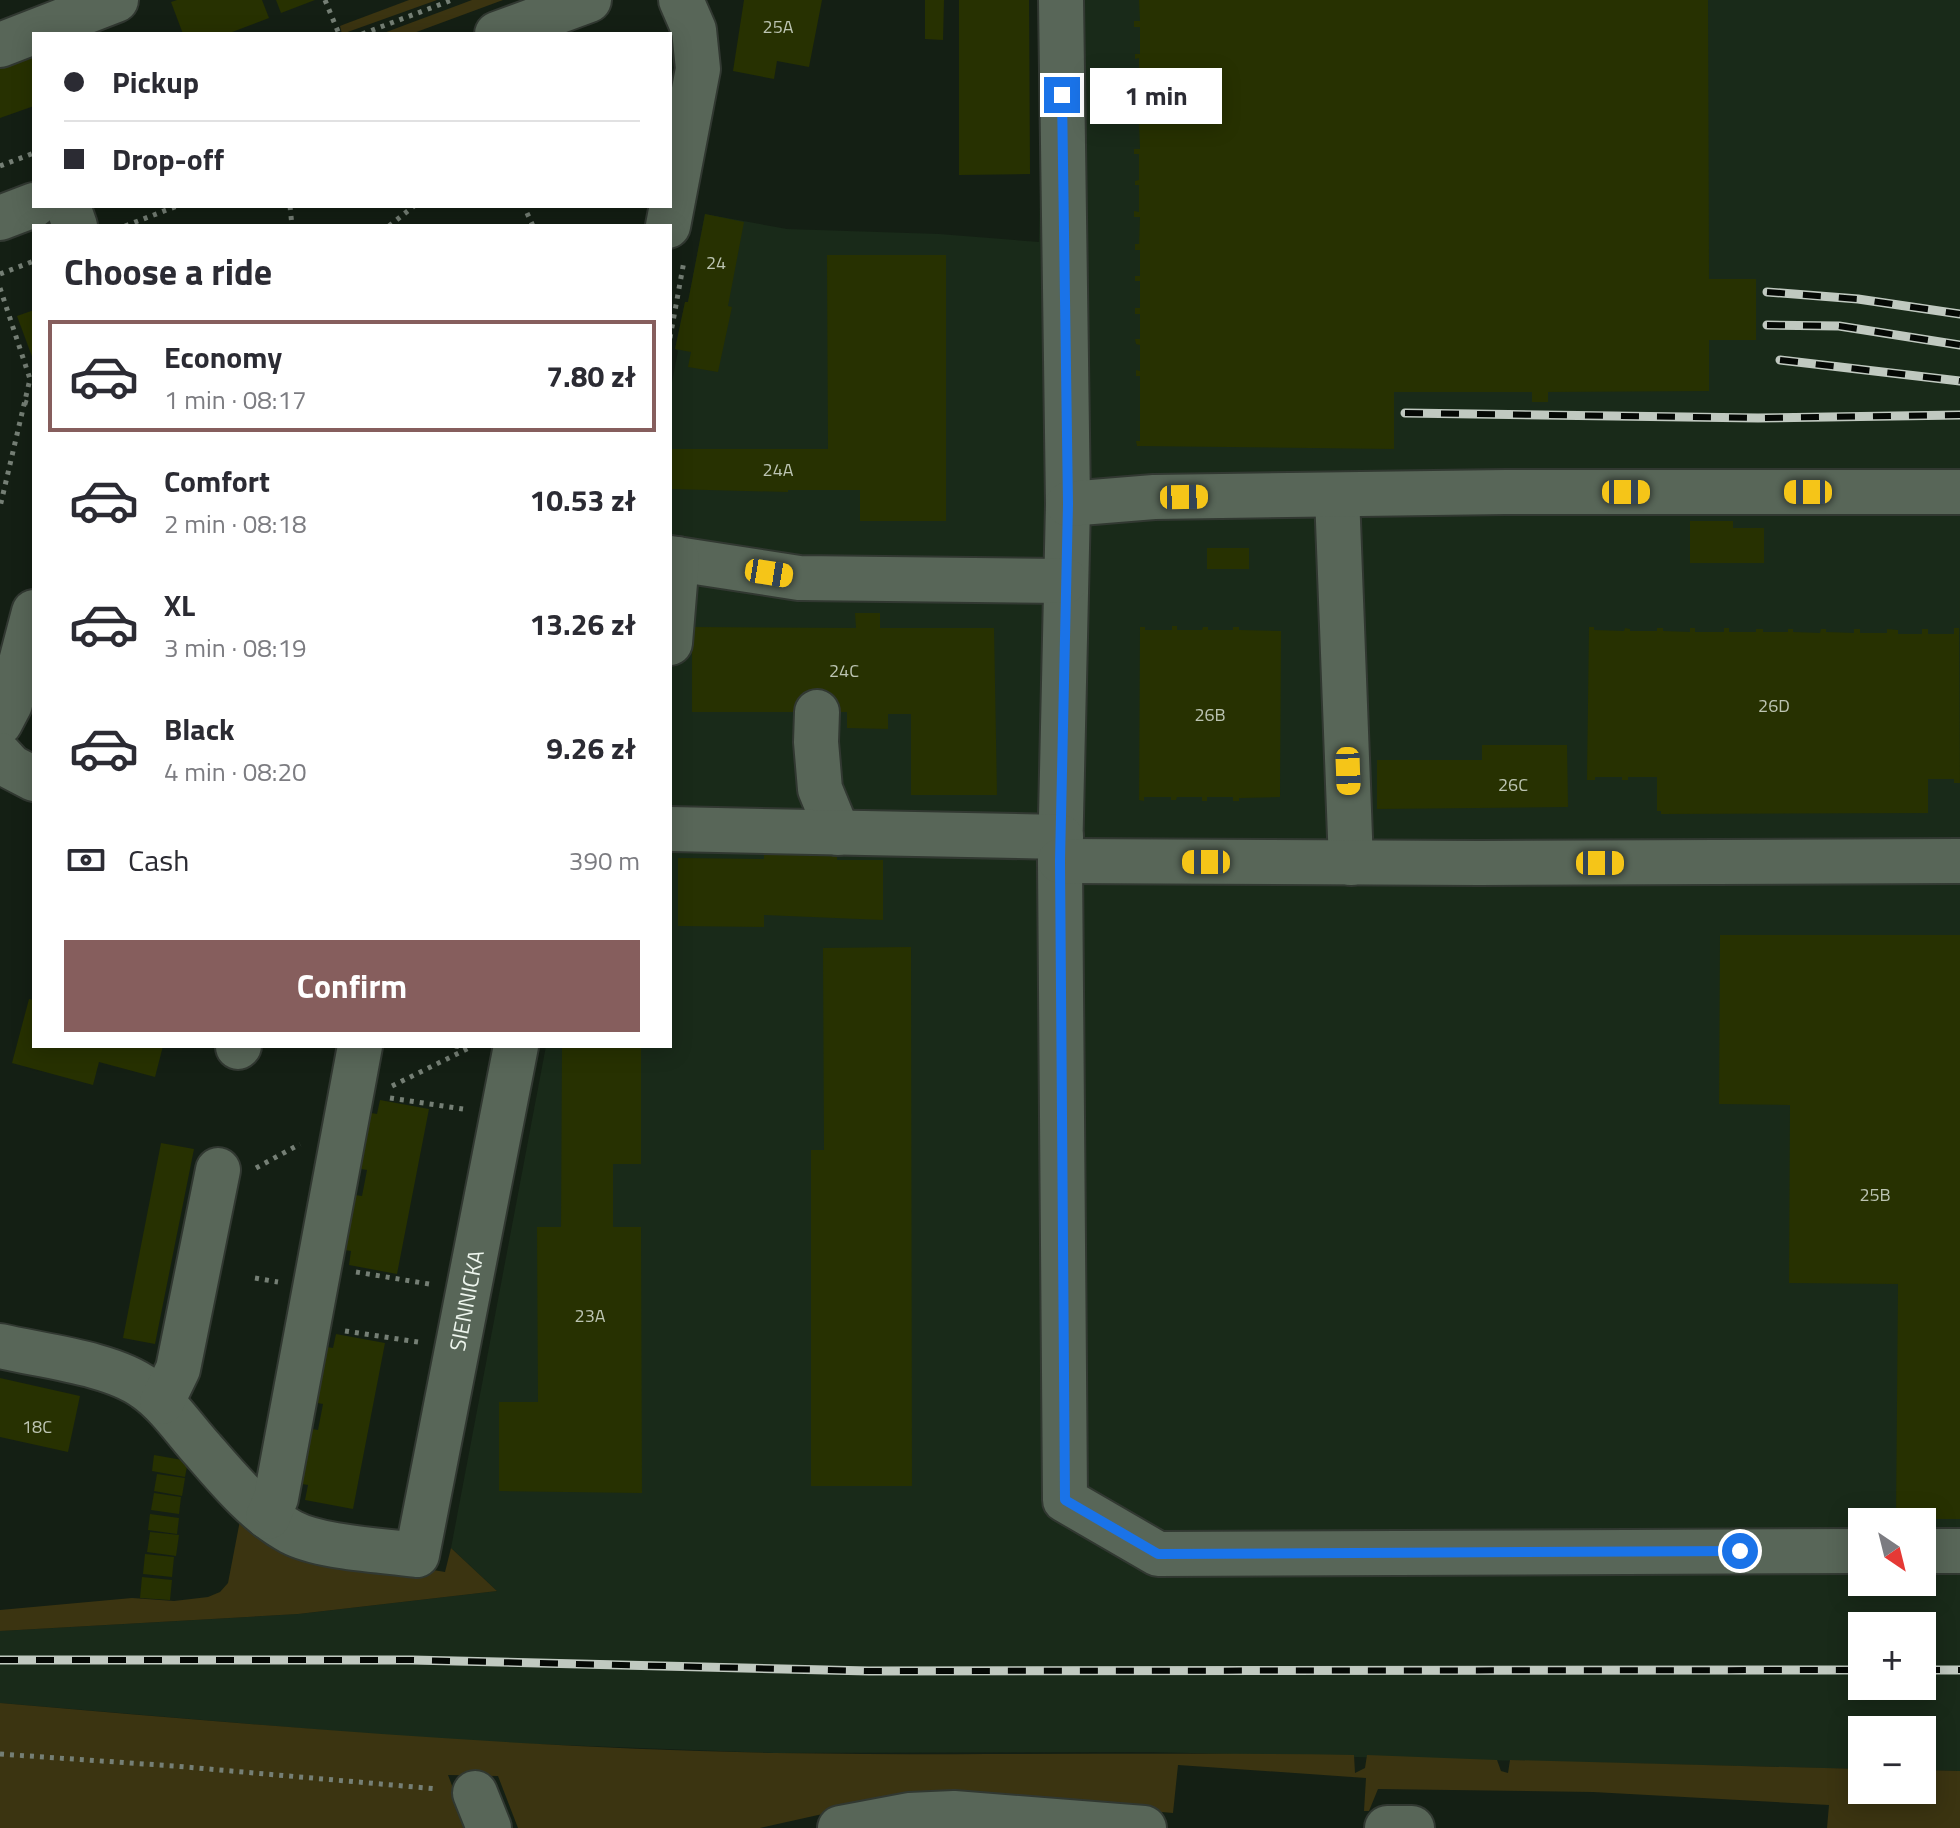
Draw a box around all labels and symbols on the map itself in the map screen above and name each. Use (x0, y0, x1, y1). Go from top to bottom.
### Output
house number: 25A (763, 13, 794, 40)
callout: 1 min (1090, 67, 1222, 123)
route end (1044, 77, 1080, 113)
house number: 24 (706, 249, 726, 276)
house number: 24A (763, 456, 794, 483)
car (1602, 480, 1650, 504)
car (1784, 480, 1832, 504)
car (1160, 485, 1208, 509)
car (743, 557, 795, 589)
house number: 24C (829, 657, 859, 684)
house number: 26D (1758, 692, 1790, 719)
house number: 26B (1194, 701, 1226, 728)
car (1335, 747, 1361, 795)
house number: 26C (1498, 771, 1528, 798)
car (1182, 850, 1230, 874)
car (1576, 851, 1624, 875)
house number: 25B (1859, 1181, 1891, 1208)
street label: SIENNICKA (440, 1247, 493, 1354)
house number: 23A (575, 1302, 606, 1329)
house number: 18C (22, 1413, 52, 1440)
north arrow (1848, 1508, 1936, 1596)
route start (1722, 1533, 1758, 1569)

